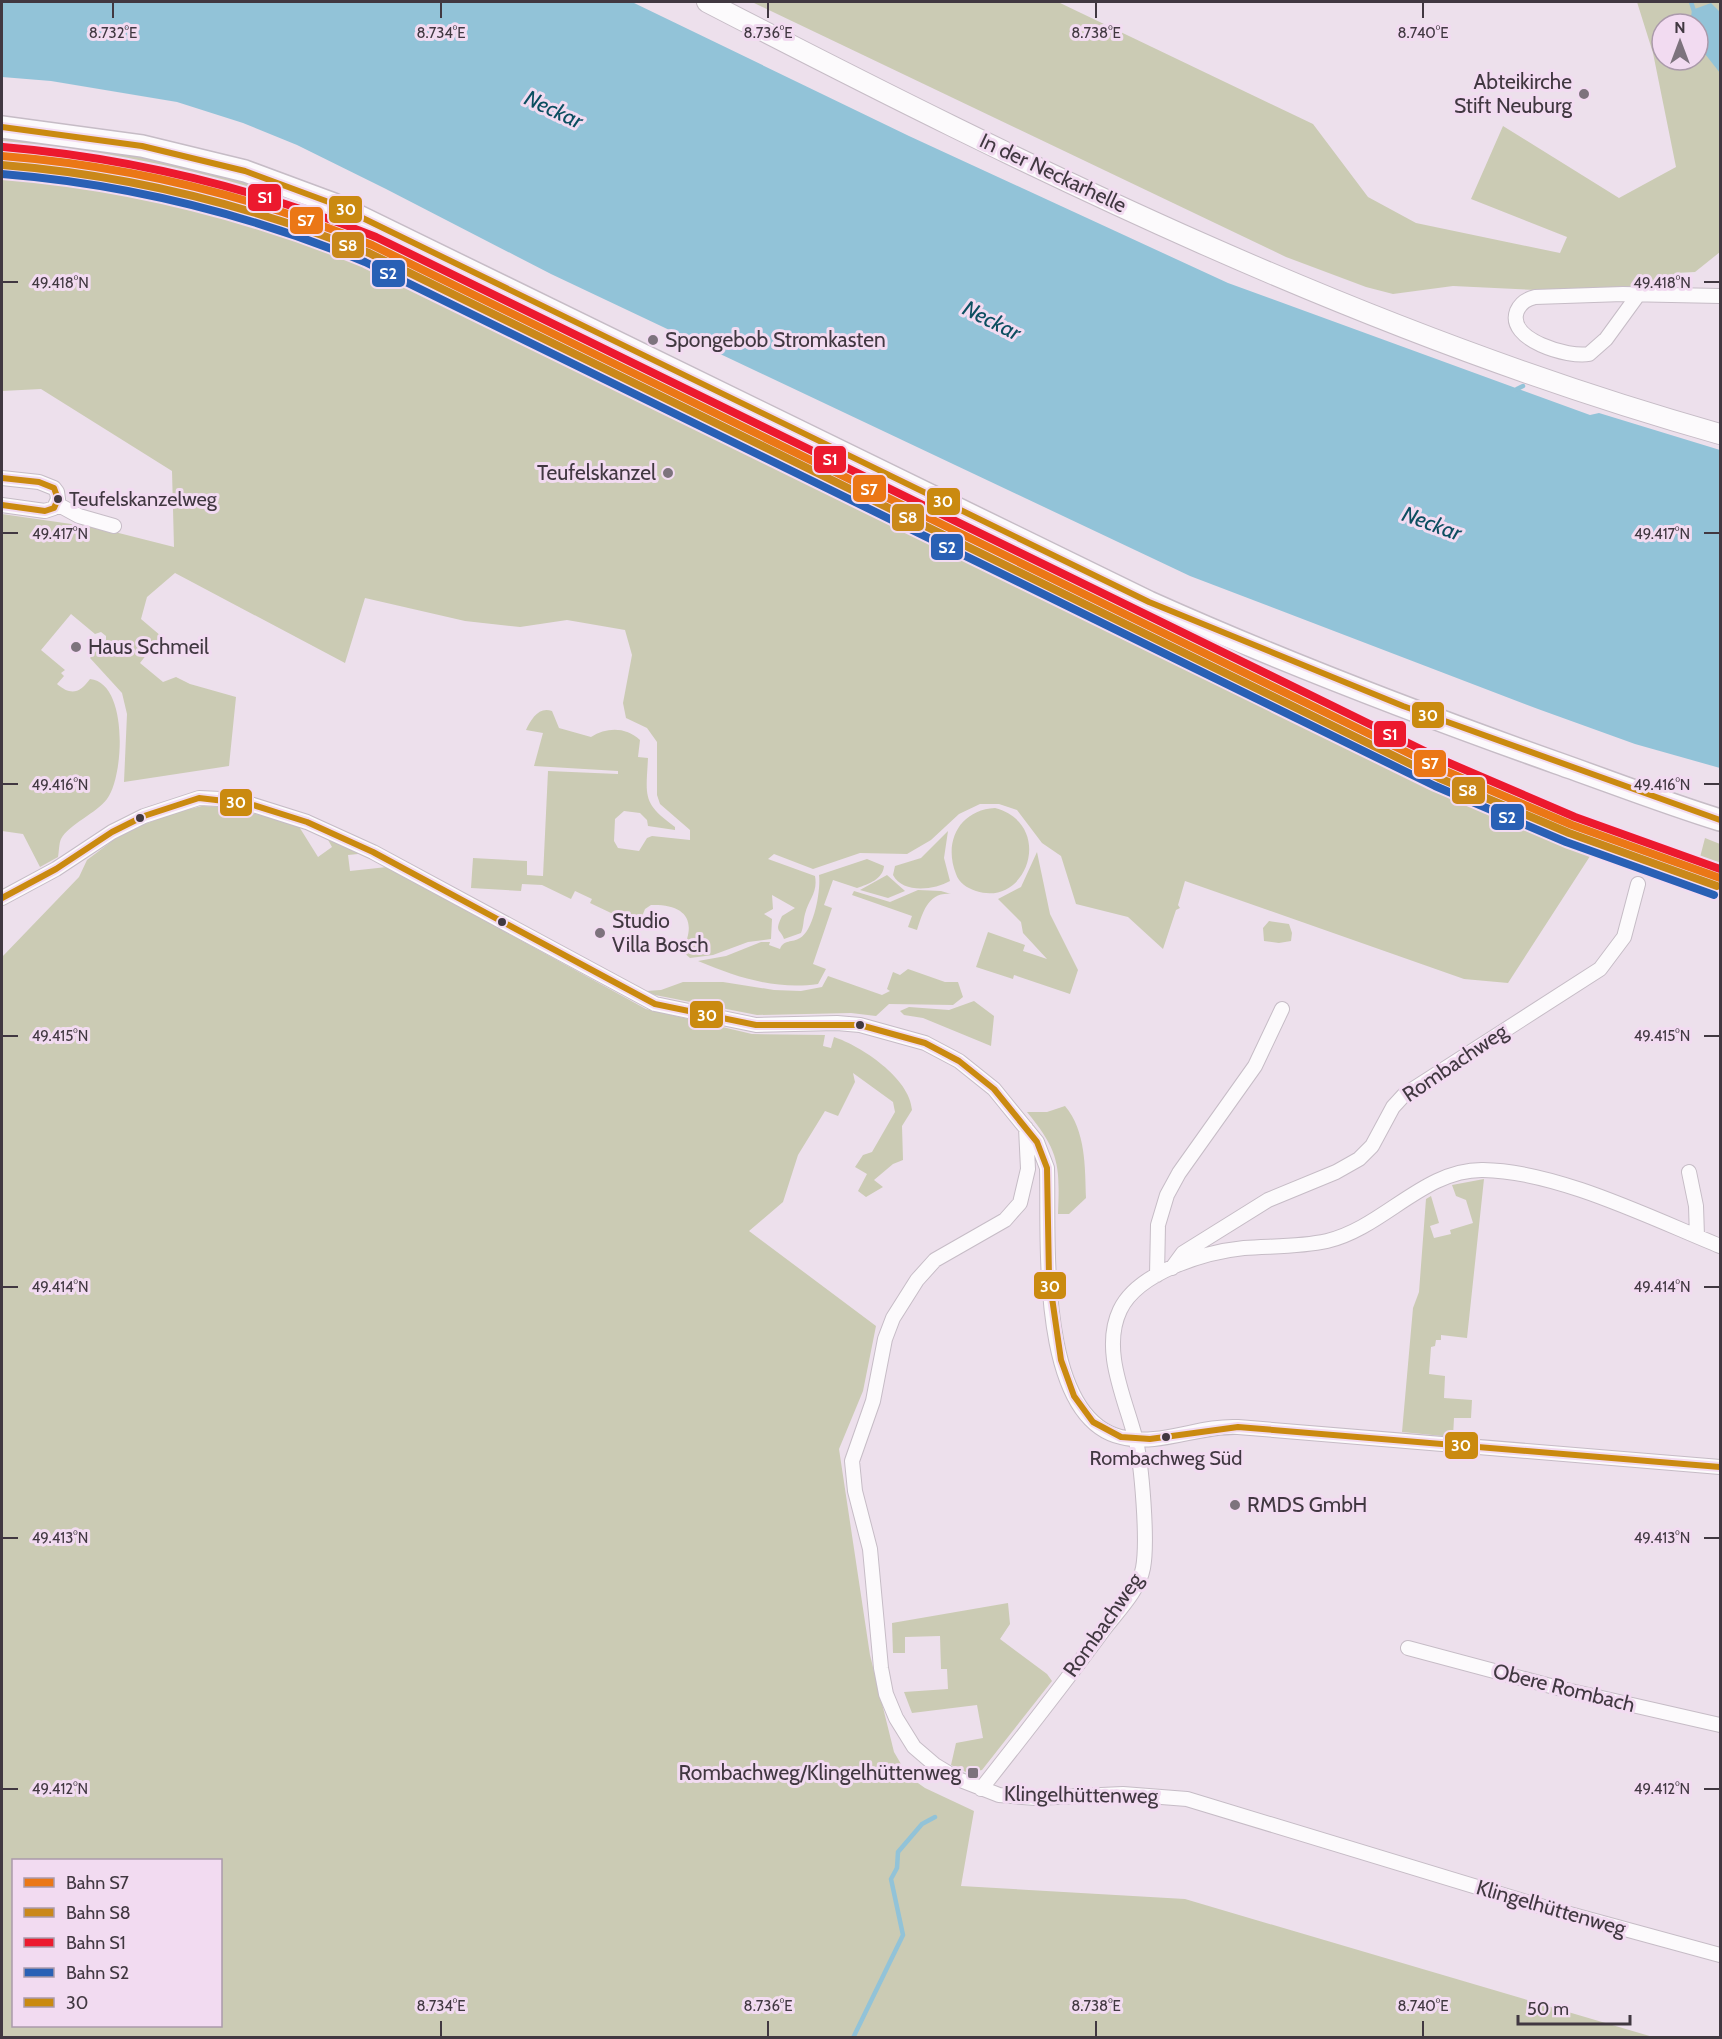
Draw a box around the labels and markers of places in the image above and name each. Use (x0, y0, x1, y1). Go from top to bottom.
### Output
place label: Abteikirche Stift Neuburg (1454, 69, 1573, 118)
marker: Abteikirche Stift Neuburg (1577, 87, 1591, 101)
place label: Spongebob Stromkasten (665, 327, 886, 352)
marker: Spongebob Stromkasten (646, 333, 660, 347)
place label: Teufelskanzel (537, 460, 656, 485)
marker: Teufelskanzel (661, 466, 675, 480)
place label: Teufelskanzelweg (69, 487, 218, 511)
marker: Teufelskanzelweg (52, 493, 64, 505)
place label: Haus Schmeil (88, 634, 209, 659)
marker: Haus Schmeil (69, 640, 83, 654)
unlabelled marker (134, 812, 146, 824)
place label: Studio Villa Bosch (612, 908, 709, 957)
unlabelled marker (496, 916, 508, 928)
marker: Studio Villa Bosch (593, 926, 607, 940)
unlabelled marker (854, 1019, 866, 1031)
marker: Rombachweg Süd (1160, 1431, 1172, 1443)
place label: Rombachweg Süd (1090, 1446, 1242, 1470)
place label: RMDS GmbH (1247, 1492, 1367, 1517)
marker: RMDS GmbH (1228, 1498, 1242, 1512)
place label: Rombachweg/Klingelhüttenweg (679, 1760, 962, 1785)
marker: Rombachweg/Klingelhüttenweg (966, 1766, 980, 1780)

